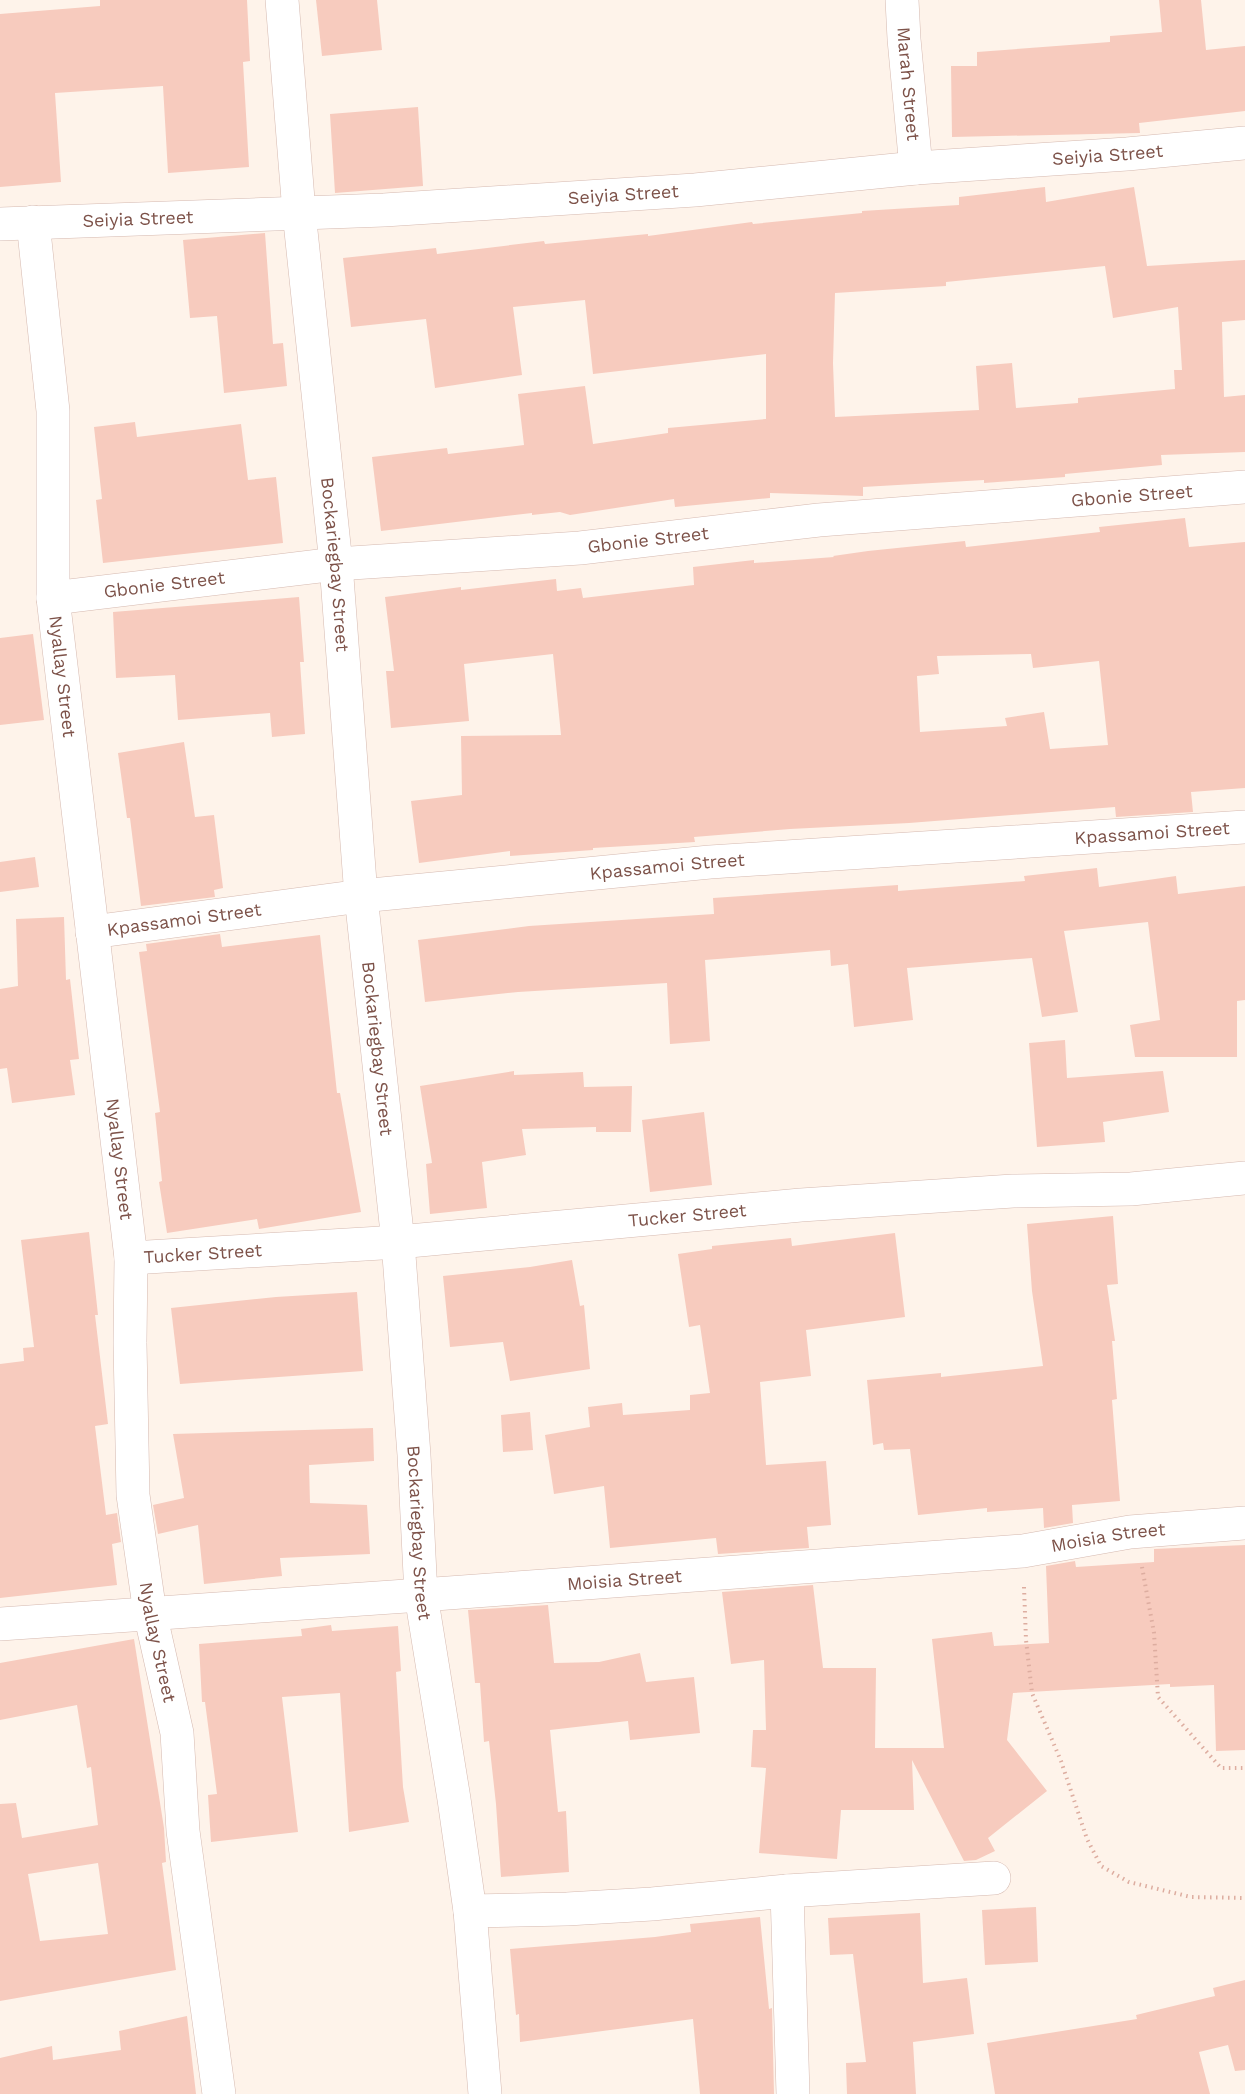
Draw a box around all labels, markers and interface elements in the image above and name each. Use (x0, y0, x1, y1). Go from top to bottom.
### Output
street label: Marah Street (893, 26, 924, 142)
street label: Seiyia Street (1051, 140, 1164, 169)
street label: Seiyia Street (567, 180, 680, 208)
street label: Seiyia Street (82, 206, 194, 231)
street label: Bockariegbay Street (317, 476, 354, 653)
street label: Gbonie Street (1070, 480, 1194, 510)
street label: Gbonie Street (586, 522, 710, 557)
street label: Gbonie Street (102, 566, 226, 602)
street label: Nyallay Street (45, 614, 80, 739)
street label: Kpassamoi Street (1074, 817, 1231, 848)
street label: Kpassamoi Street (589, 849, 746, 884)
street label: Kpassamoi Street (106, 898, 263, 940)
street label: Bockariegbay Street (358, 960, 398, 1137)
street label: Nyallay Street (102, 1097, 137, 1221)
street label: Tucker Street (627, 1199, 748, 1231)
street label: Tucker Street (143, 1239, 263, 1267)
street label: Bockariegbay Street (403, 1444, 436, 1622)
street label: Moisia Street (1049, 1518, 1166, 1556)
street label: Moisia Street (566, 1565, 683, 1594)
street label: Nyallay Street (136, 1581, 181, 1705)

